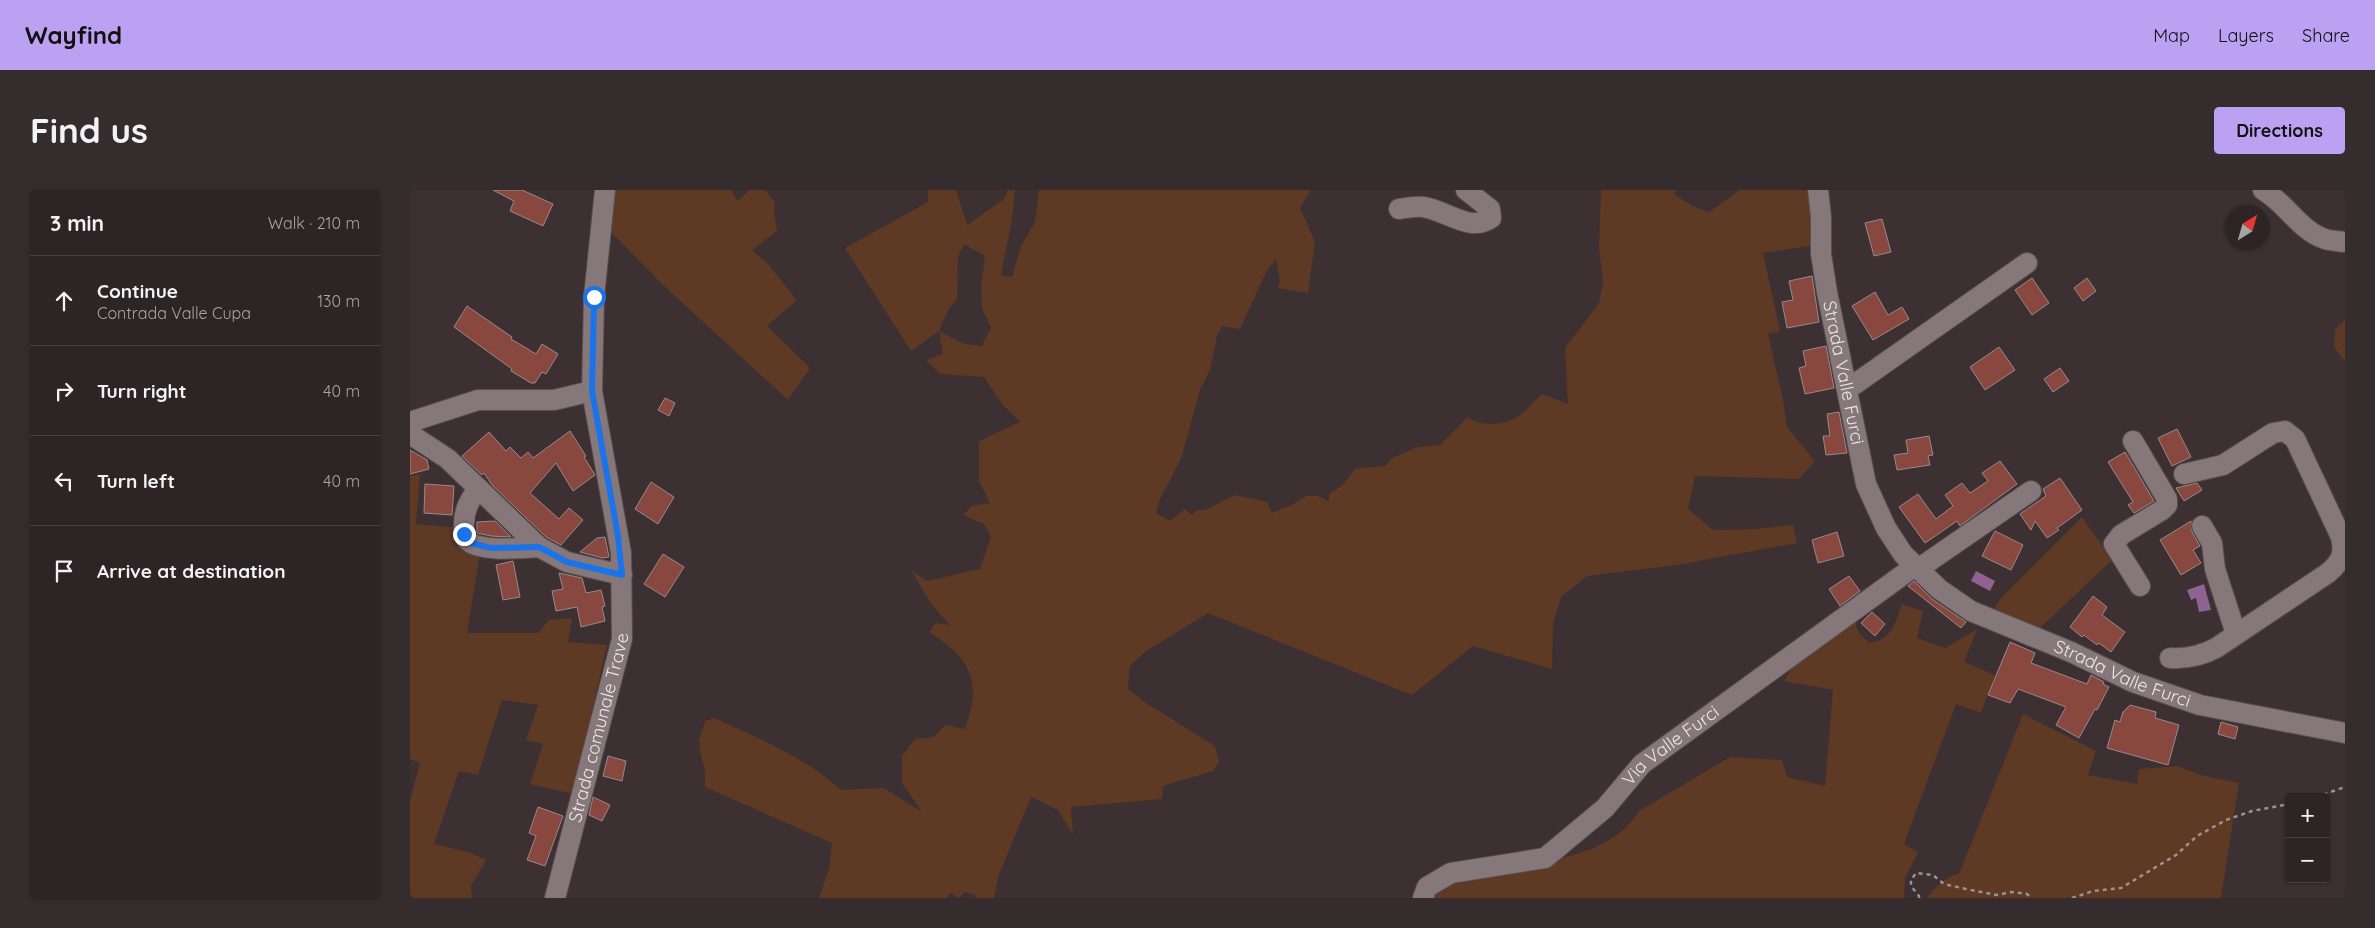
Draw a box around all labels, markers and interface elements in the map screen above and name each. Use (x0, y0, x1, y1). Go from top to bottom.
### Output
text: Wayfind (25, 20, 122, 50)
text: Map (2153, 24, 2190, 47)
text: Layers (2218, 24, 2274, 47)
text: Share (2302, 24, 2350, 47)
button: Directions (2214, 107, 2345, 154)
text: Find us (30, 108, 148, 152)
north arrow (2225, 205, 2270, 250)
text: 3 min (50, 210, 104, 236)
text: Walk · 210 m (268, 213, 360, 233)
text: Continue (97, 279, 178, 303)
route start (583, 286, 606, 309)
icon: ahead (50, 287, 78, 315)
text: 130 m (317, 291, 360, 311)
street label: Strada Valle Furci (1818, 299, 1870, 447)
text: Contrada Valle Cupa (97, 303, 251, 323)
icon: right (50, 377, 78, 405)
text: Turn right (97, 379, 186, 403)
text: 40 m (323, 381, 360, 401)
icon: left (50, 467, 78, 495)
text: Turn left (97, 469, 175, 493)
text: 40 m (323, 471, 360, 491)
route end (453, 523, 476, 546)
icon: arrive (50, 557, 78, 585)
text: Arrive at destination (97, 559, 286, 583)
street label: Strada comunale Trave (563, 633, 633, 825)
street label: Strada Valle Furci (2051, 634, 2194, 712)
street label: Via Valle Furci (1617, 700, 1723, 790)
map controls (2285, 793, 2330, 883)
button: + (2285, 793, 2330, 838)
button: − (2285, 838, 2330, 883)

